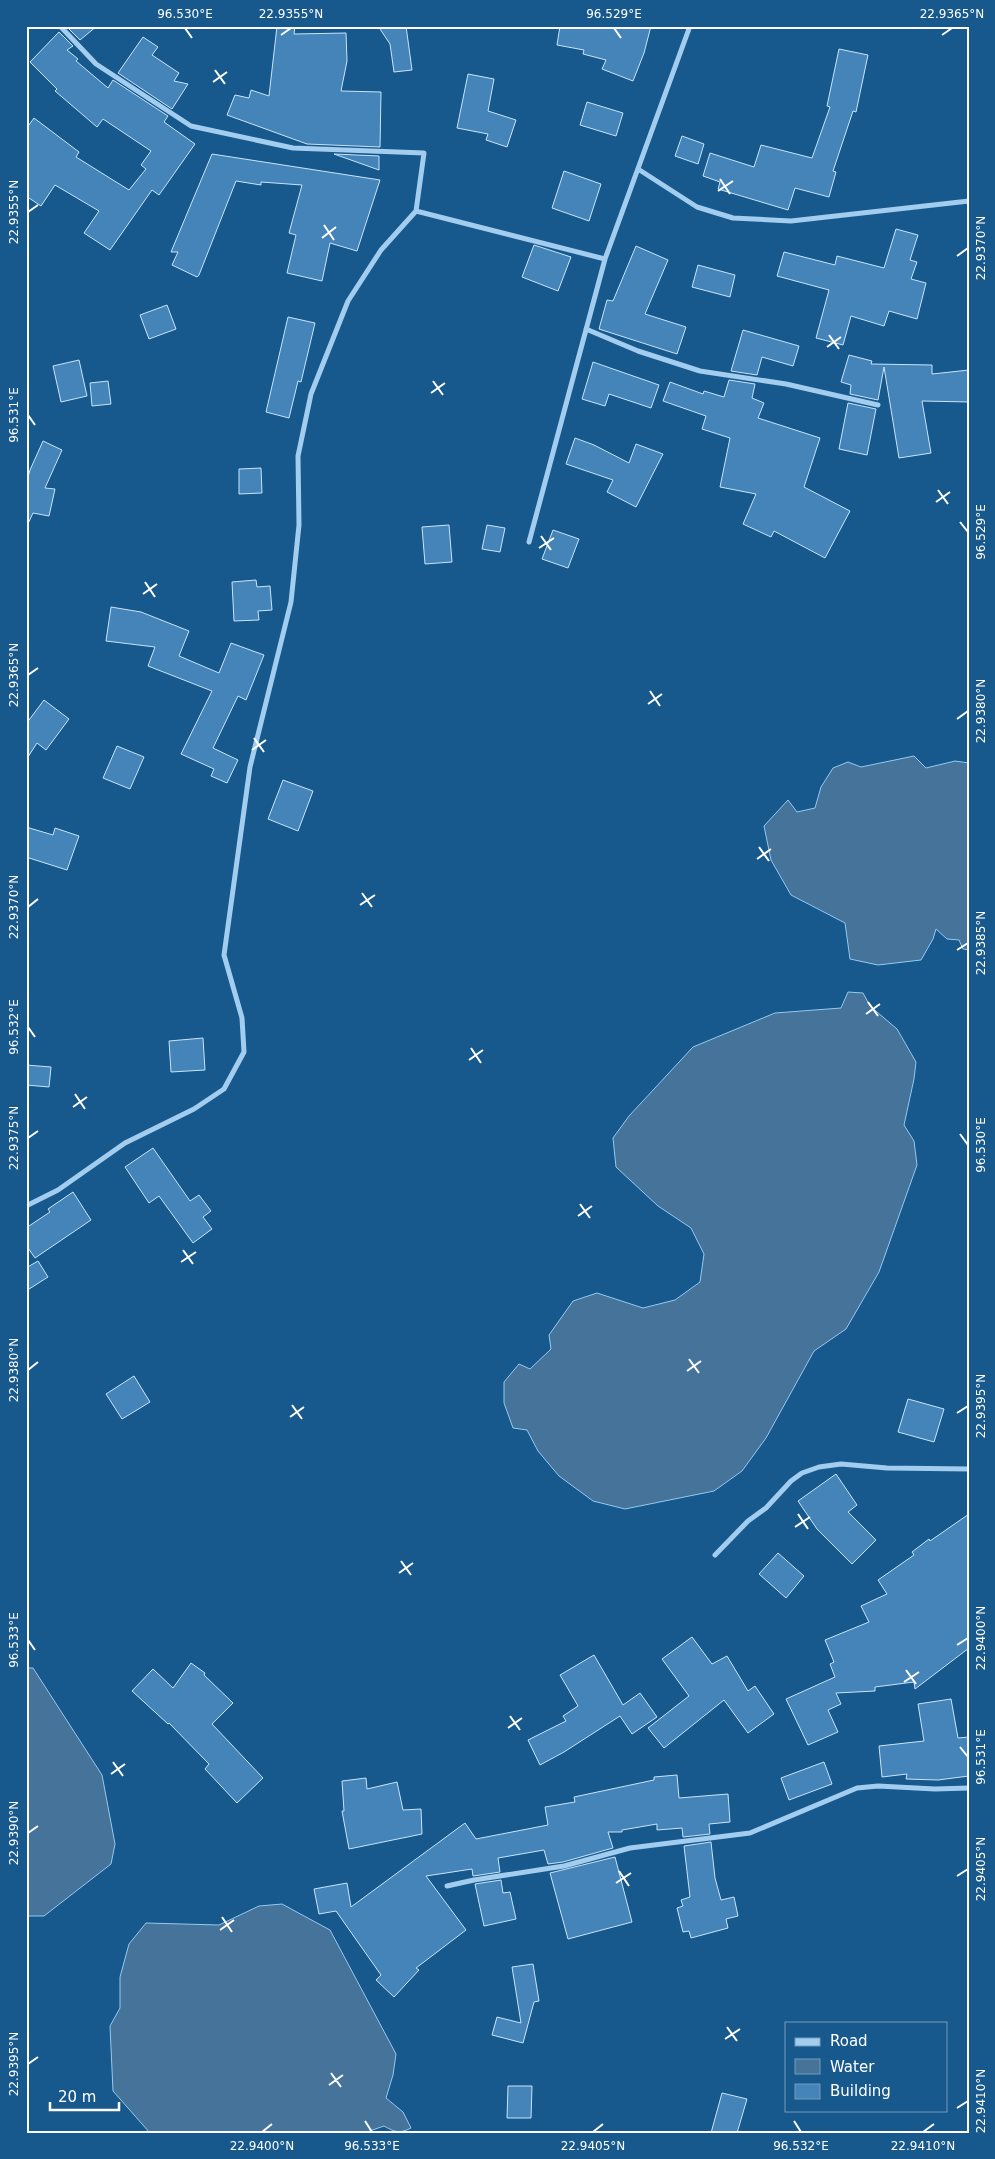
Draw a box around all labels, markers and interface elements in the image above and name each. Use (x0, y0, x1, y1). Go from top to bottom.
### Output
text: 96.530°E (157, 7, 213, 21)
text: 22.9355°N (259, 7, 323, 21)
text: 96.529°E (586, 7, 642, 21)
text: 22.9365°N (920, 7, 984, 21)
text: 22.9355°N (7, 180, 21, 244)
text: 22.9370°N (974, 216, 988, 280)
text: 96.531°E (7, 387, 21, 443)
text: 96.529°E (974, 504, 988, 560)
text: 22.9365°N (7, 643, 21, 707)
text: 22.9380°N (974, 679, 988, 743)
text: 22.9370°N (7, 875, 21, 939)
text: 22.9385°N (974, 911, 988, 975)
text: 96.532°E (7, 999, 21, 1055)
text: 22.9375°N (7, 1106, 21, 1170)
text: 96.530°E (974, 1117, 988, 1173)
text: 22.9380°N (7, 1338, 21, 1402)
text: 22.9395°N (974, 1374, 988, 1438)
text: 22.9400°N (974, 1606, 988, 1670)
text: 96.533°E (7, 1612, 21, 1668)
text: 96.531°E (974, 1729, 988, 1785)
text: 22.9390°N (7, 1801, 21, 1865)
text: 22.9405°N (974, 1837, 988, 1901)
legend (785, 2022, 948, 2112)
text: 22.9395°N (7, 2032, 21, 2096)
text: Road (830, 2032, 868, 2050)
text: Water (830, 2058, 875, 2076)
text: 22.9410°N (974, 2069, 988, 2133)
scale bar (50, 2079, 119, 2111)
text: Building (830, 2082, 891, 2100)
text: 20 m (58, 2088, 96, 2106)
text: 22.9400°N (230, 2139, 294, 2153)
text: 96.533°E (344, 2139, 400, 2153)
text: 22.9405°N (561, 2139, 625, 2153)
text: 96.532°E (773, 2139, 829, 2153)
text: 22.9410°N (891, 2139, 955, 2153)

